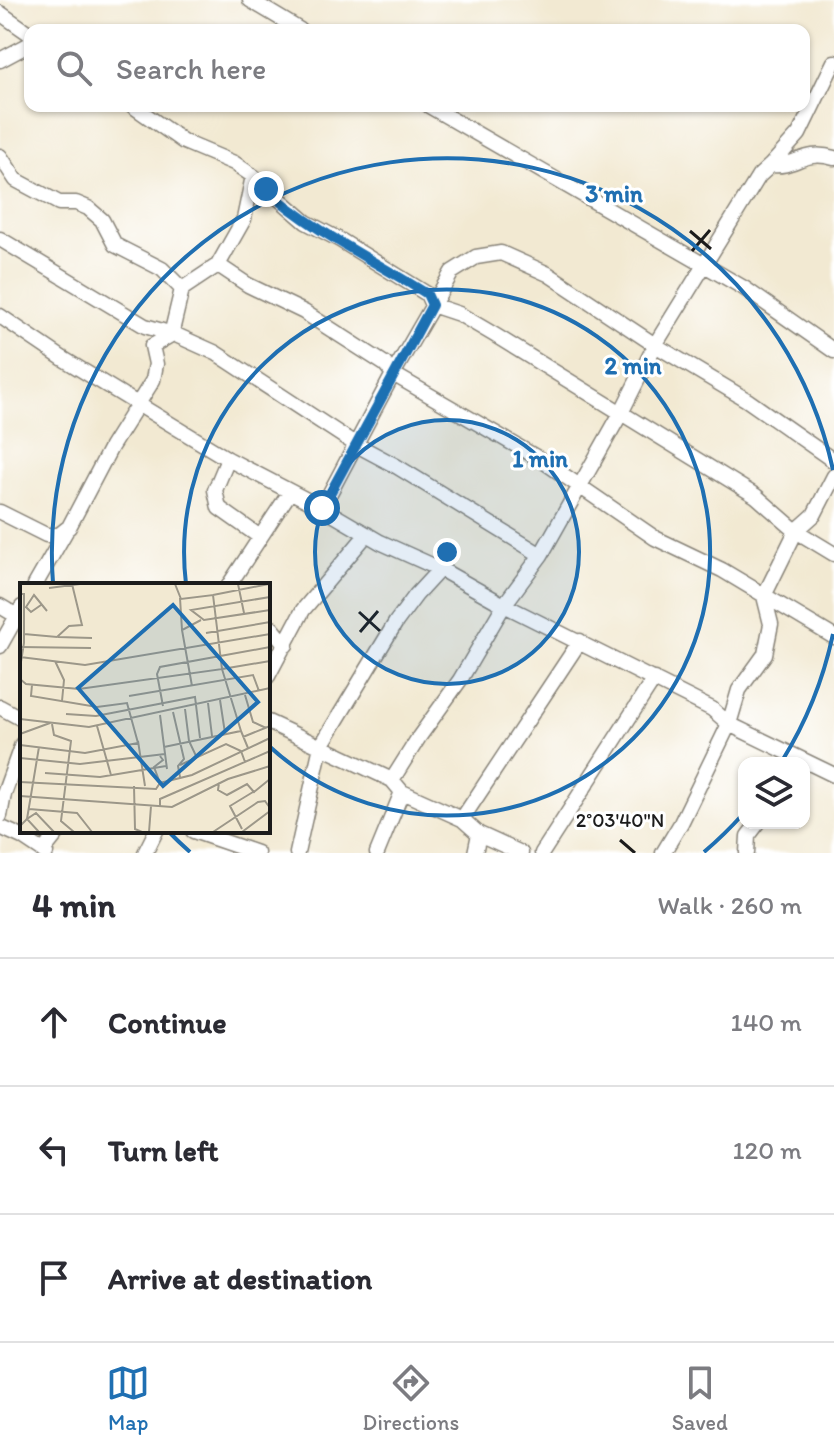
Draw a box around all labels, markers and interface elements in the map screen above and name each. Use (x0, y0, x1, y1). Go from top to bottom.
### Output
search box (24, 24, 810, 112)
icon: search (52, 46, 96, 90)
text: Search here (116, 50, 266, 87)
route end (248, 171, 284, 207)
text: 3 min (585, 179, 643, 208)
text: 2 min (604, 351, 662, 380)
text: 1 min (512, 444, 568, 473)
route start (304, 490, 340, 526)
centre of rings (433, 538, 461, 566)
inset map (20, 583, 270, 833)
map controls (738, 757, 810, 829)
button: layers (738, 757, 810, 829)
text: 2°03'40"N (576, 808, 664, 832)
text: 4 min (32, 885, 116, 926)
text: Walk · 260 m (657, 889, 802, 921)
icon: ahead (32, 1000, 76, 1044)
text: Continue (108, 1004, 227, 1041)
text: 140 m (731, 1006, 802, 1038)
icon: left (32, 1128, 76, 1172)
text: Turn left (108, 1132, 219, 1169)
text: 120 m (733, 1134, 802, 1166)
icon: arrive (32, 1256, 76, 1300)
text: Arrive at destination (108, 1260, 372, 1297)
tab: Map (106, 1361, 150, 1436)
tab: Directions (363, 1361, 459, 1436)
tab: Saved (672, 1361, 728, 1436)

